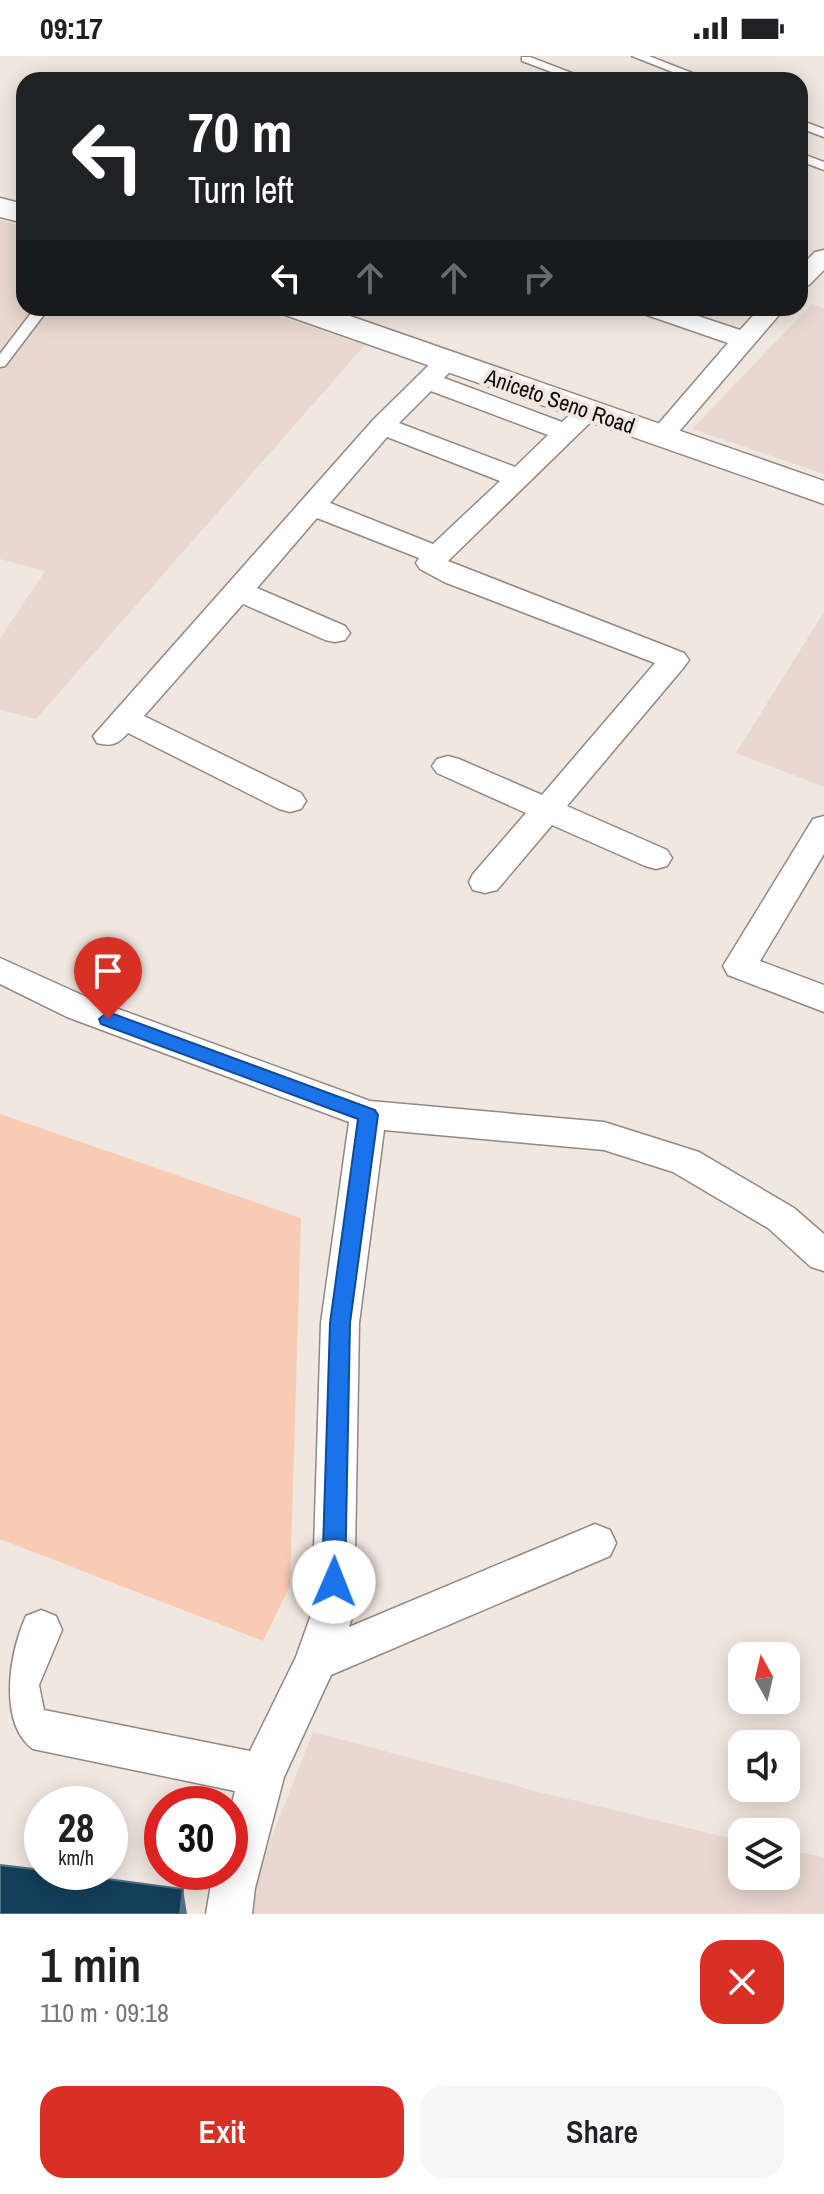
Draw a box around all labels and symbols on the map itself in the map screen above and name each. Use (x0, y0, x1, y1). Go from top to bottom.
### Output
street label: Aniceto Seno Road (480, 361, 639, 441)
pin (74, 937, 142, 1019)
position arrow (292, 1540, 376, 1624)
north arrow (728, 1642, 800, 1714)
speed limit sign: 30 (144, 1786, 248, 1890)

